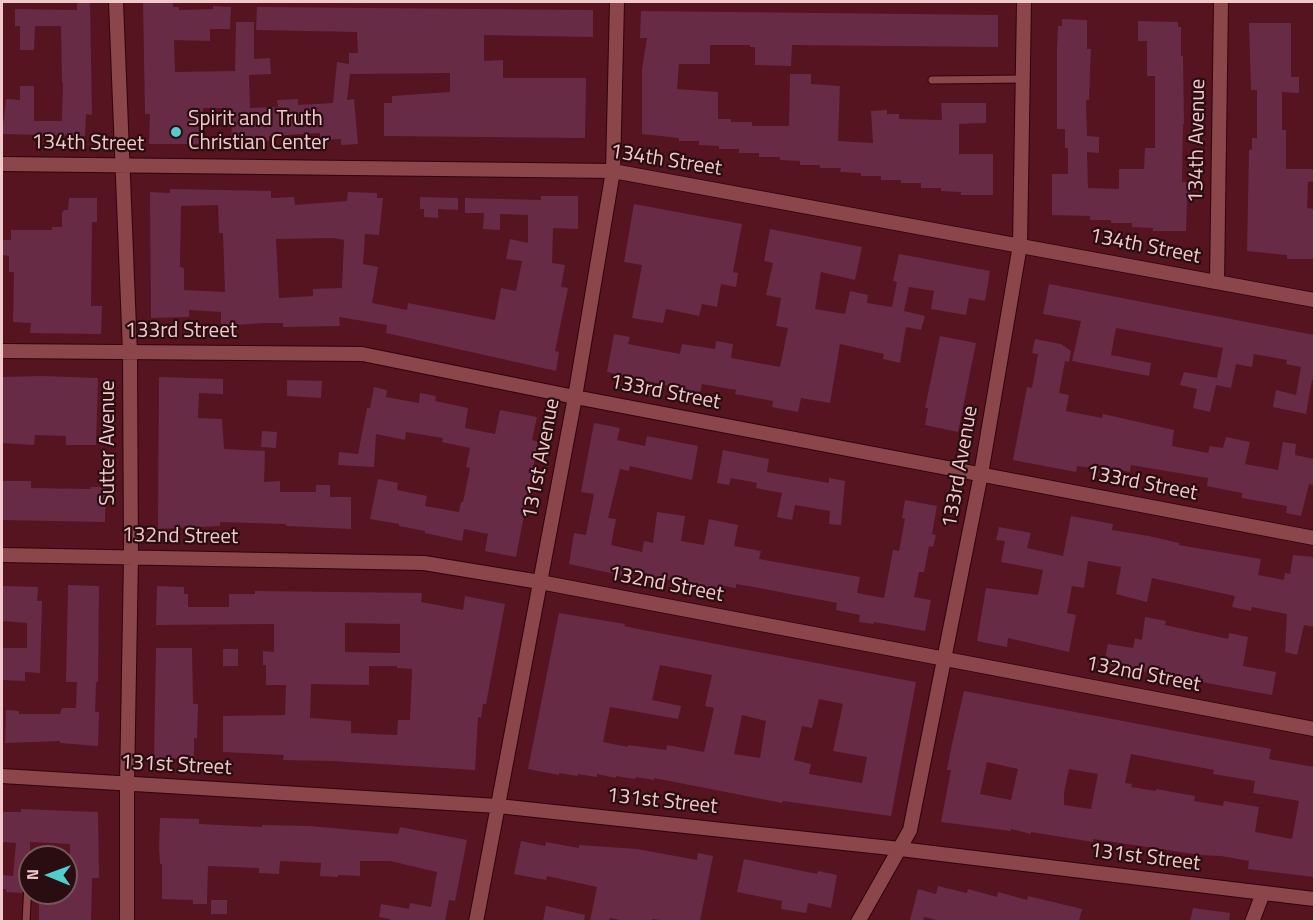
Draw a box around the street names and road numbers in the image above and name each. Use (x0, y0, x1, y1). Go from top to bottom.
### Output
street label: 134th Avenue (1184, 79, 1212, 203)
street label: 134th Street (31, 130, 145, 158)
street label: 134th Street (608, 140, 724, 182)
street label: 134th Street (1087, 224, 1203, 270)
street label: 133rd Street (125, 319, 237, 345)
street label: 133rd Street (608, 370, 722, 416)
street label: Sutter Avenue (96, 380, 122, 506)
street label: 131st Avenue (518, 396, 566, 522)
street label: 133rd Avenue (938, 404, 984, 530)
street label: 133rd Street (1085, 461, 1199, 507)
street label: 132nd Street (122, 523, 238, 551)
street label: 132nd Street (606, 562, 726, 608)
street label: 132nd Street (1083, 652, 1203, 698)
street label: 131st Street (120, 751, 232, 781)
street label: 131st Street (605, 784, 719, 820)
street label: 131st Street (1088, 839, 1202, 877)

